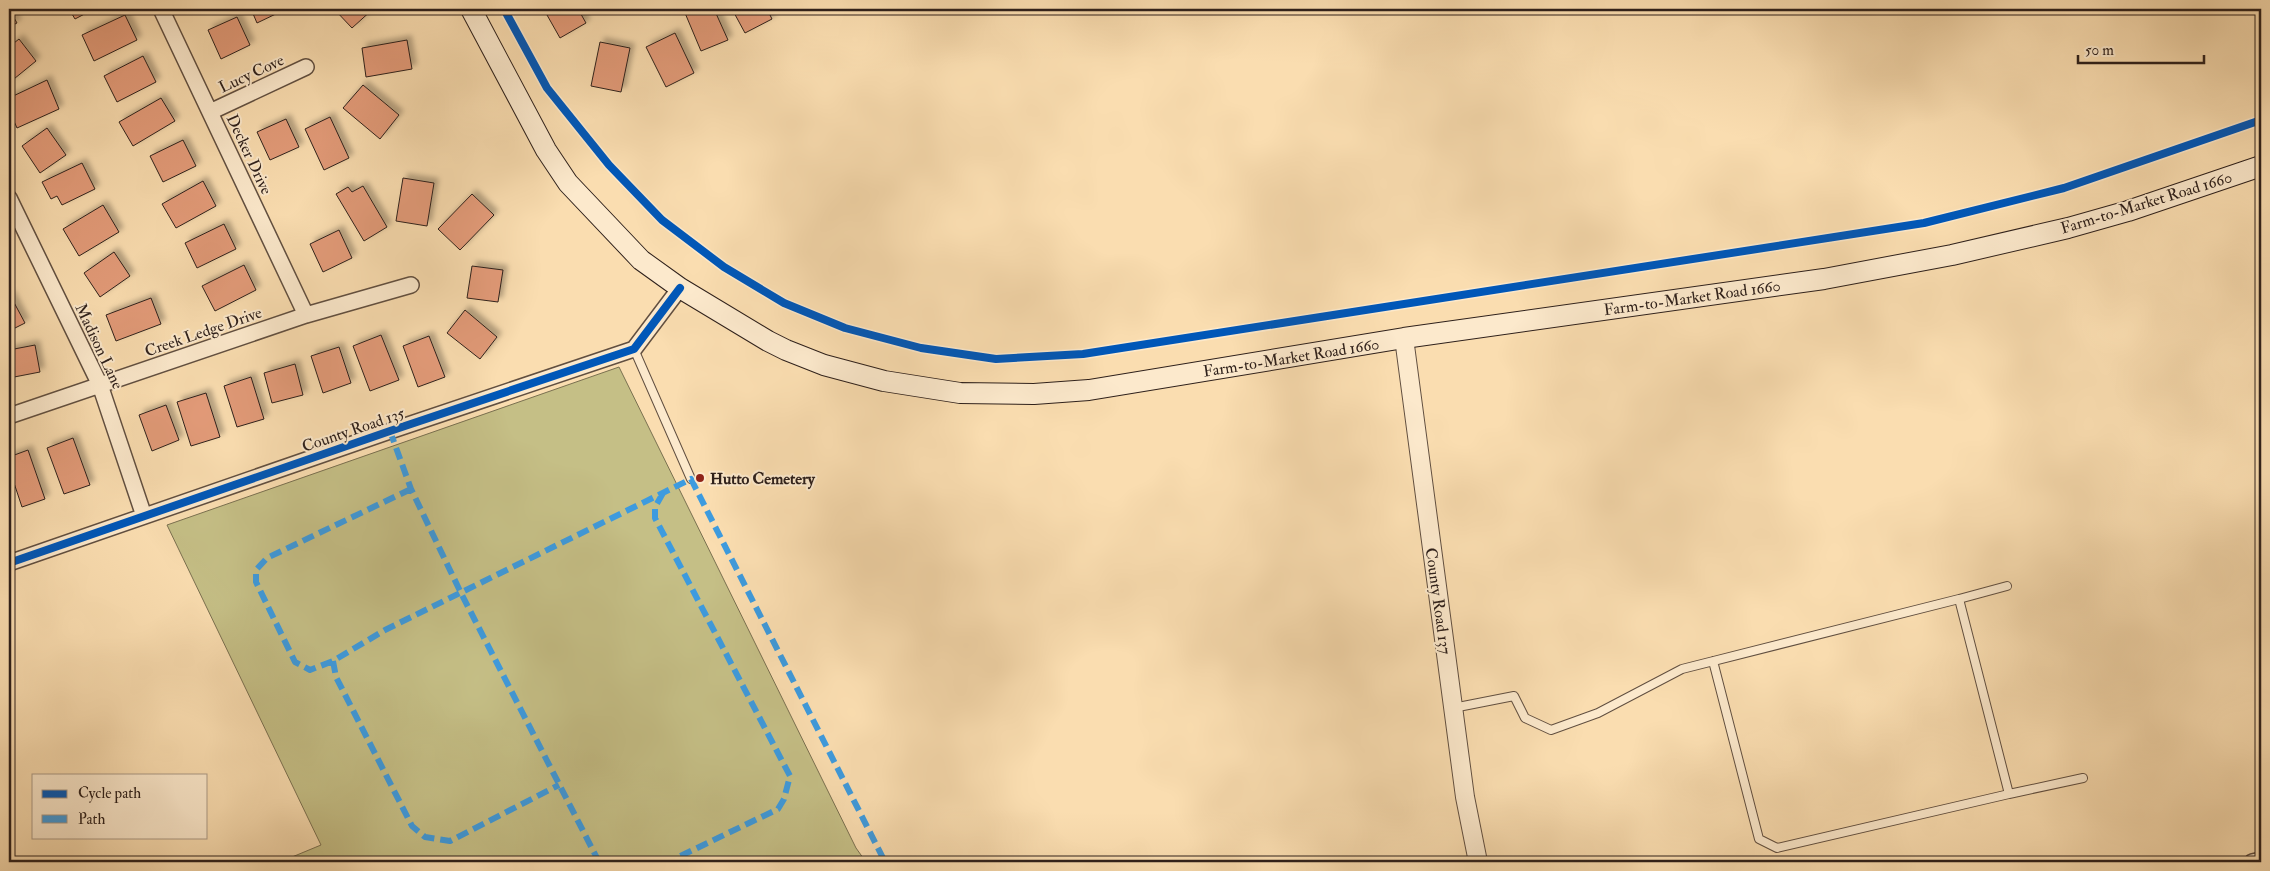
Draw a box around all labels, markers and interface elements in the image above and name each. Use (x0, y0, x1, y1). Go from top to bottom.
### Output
scale bar (2078, 32, 2204, 64)
text: 50 m (2085, 41, 2114, 60)
street label: Lucy Cove (216, 50, 287, 98)
street label: Decker Drive (222, 111, 277, 198)
street label: Farm-to-Market Road 1660 (2058, 167, 2234, 239)
street label: Farm-to-Market Road 1660 (1602, 276, 1782, 320)
street label: Madison Lane (71, 300, 128, 393)
street label: Creek Ledge Drive (142, 302, 265, 361)
street label: Farm-to-Market Road 1660 (1202, 334, 1381, 382)
street label: County Road 135 (299, 403, 407, 457)
place label: Hutto Cemetery (710, 469, 816, 490)
marker: Hutto Cemetery (694, 472, 706, 484)
street label: County Road 137 (1421, 547, 1455, 656)
legend (32, 774, 208, 838)
text: Cycle path (78, 784, 141, 804)
text: Path (78, 810, 105, 829)

